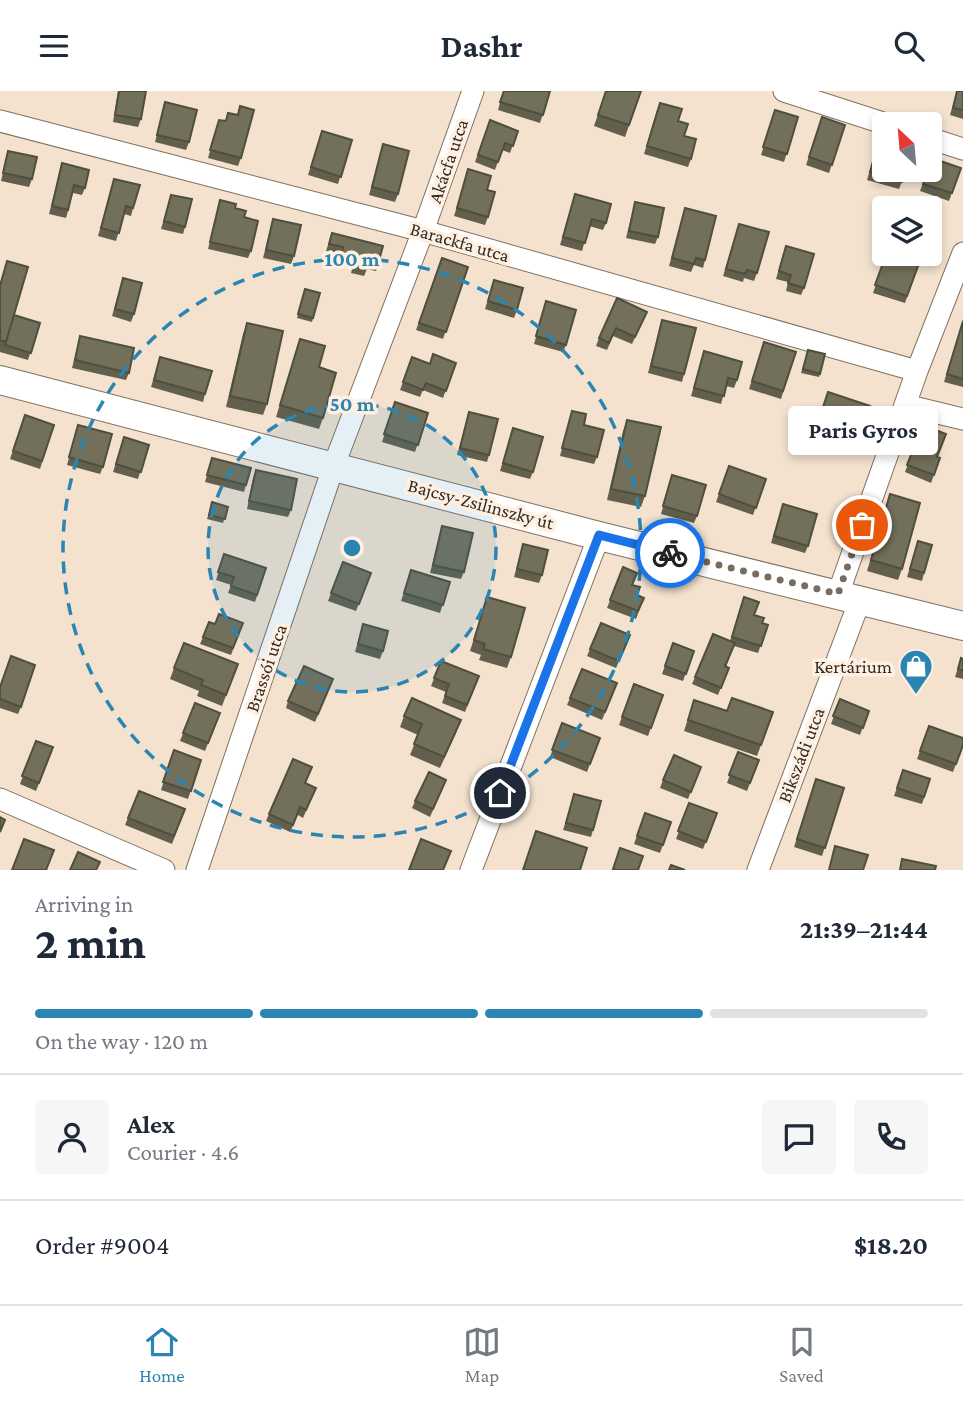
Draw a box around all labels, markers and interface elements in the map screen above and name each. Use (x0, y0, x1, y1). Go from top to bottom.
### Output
icon: menu (35, 27, 73, 65)
icon: search (890, 27, 928, 65)
text: Dashr (441, 28, 522, 64)
north arrow (872, 112, 942, 182)
map controls (872, 112, 942, 266)
street label: Akácfa utca (424, 116, 472, 206)
button: layers (872, 196, 942, 266)
street label: Barackfa utca (408, 218, 512, 266)
text: 100 m (324, 247, 380, 271)
text: 50 m (330, 392, 375, 416)
callout: Paris Gyros (787, 406, 937, 455)
text: Paris Gyros (808, 417, 918, 443)
street label: Bajcsy-Zsilinszky út (406, 474, 557, 535)
pin (832, 495, 892, 555)
icon: bag (843, 506, 881, 544)
courier (635, 518, 705, 588)
icon: bike (651, 534, 689, 572)
centre of rings (340, 536, 364, 560)
street label: Brassói utca (241, 621, 291, 715)
shop icon: Kertárium (897, 647, 935, 696)
place label: Kertárium (814, 656, 892, 677)
street label: Bikszádi utca (773, 704, 829, 805)
pin (470, 763, 530, 823)
icon: home (481, 774, 519, 812)
text: Arriving in (35, 891, 133, 917)
text: 21:39–21:44 (800, 915, 928, 944)
text: 2 min (35, 917, 146, 968)
text: On the way · 120 m (35, 1028, 208, 1054)
button: person (35, 1100, 109, 1174)
button: chat (762, 1100, 836, 1174)
button: phone (854, 1100, 928, 1174)
text: Alex (127, 1110, 175, 1139)
text: Courier · 4.6 (127, 1139, 239, 1165)
text: Order #9004 (35, 1231, 170, 1260)
text: $18.20 (854, 1231, 928, 1260)
tab: Home (139, 1323, 185, 1386)
tab: Map (463, 1323, 501, 1386)
tab: Saved (779, 1323, 824, 1386)

